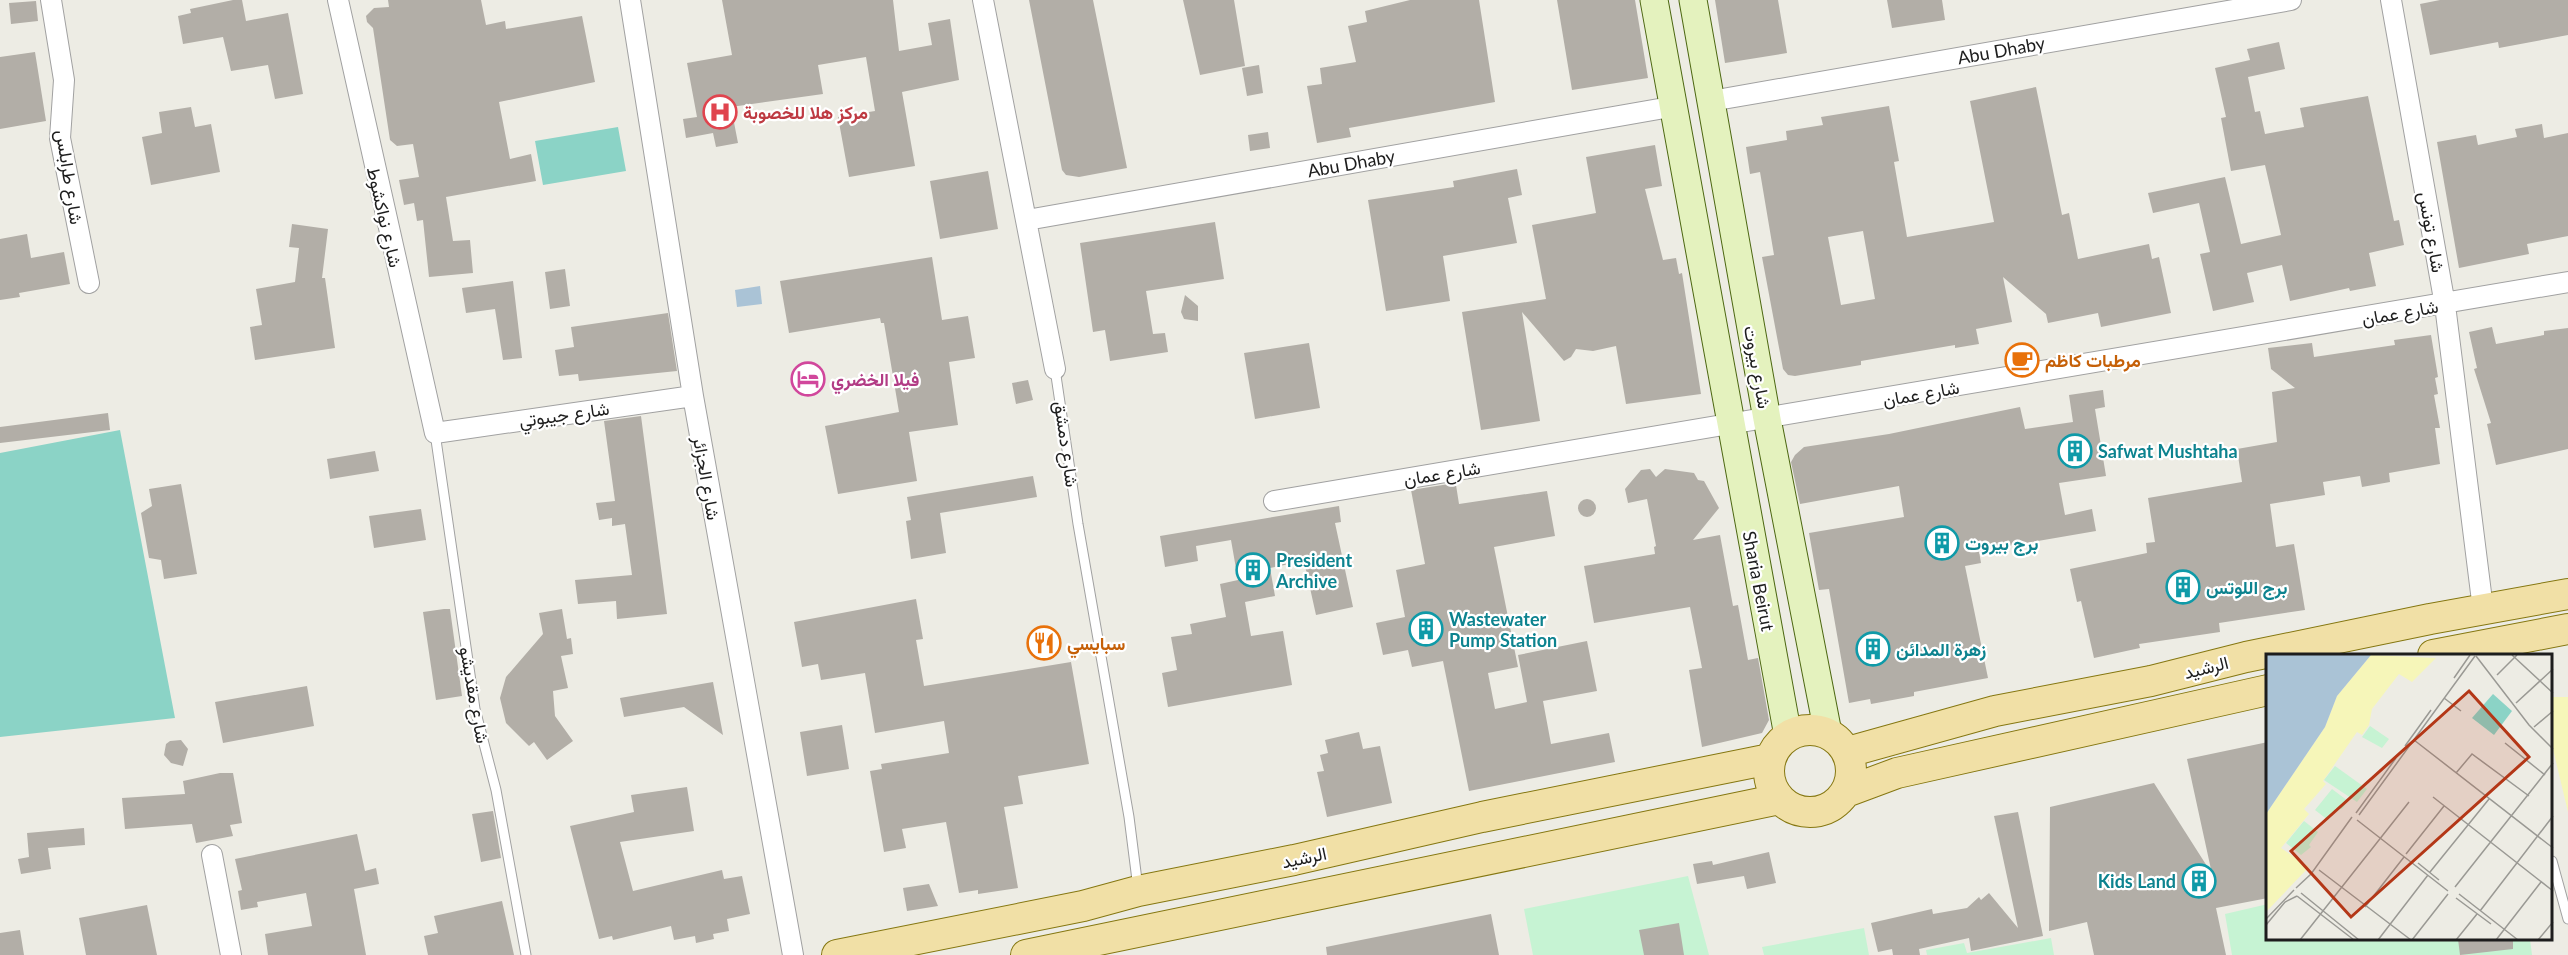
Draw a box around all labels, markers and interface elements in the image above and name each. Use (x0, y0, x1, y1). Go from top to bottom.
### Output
street label: Abu Dhaby (1956, 31, 2047, 69)
hospital icon: مركز هلا للخصوبة (702, 94, 738, 130)
place label: مركز هلا للخصوبة (743, 101, 868, 124)
street label: شارع طرابلس (50, 128, 88, 226)
street label: Abu Dhaby (1306, 144, 1397, 182)
street label: شارع نواكشوط (361, 165, 407, 270)
street label: شارع تونس (2412, 190, 2450, 275)
street label: شارع عمان (2360, 294, 2440, 332)
street label: شارع بيروت (1738, 324, 1776, 410)
cafe icon: مرطبات كاظم (2004, 342, 2040, 378)
place label: مرطبات كاظم (2045, 349, 2141, 373)
hotel icon: فيلا الخضري (790, 361, 826, 397)
place label: فيلا الخضري (831, 368, 919, 395)
street label: شارع عمان (1881, 375, 1961, 413)
street label: شارع جيبوتي (517, 397, 611, 436)
street label: شارع دمشق (1048, 400, 1084, 489)
street label: شارع الجزائر (687, 433, 725, 522)
building icon: Safwat Mushtaha (2057, 433, 2093, 469)
place label: Safwat Mushtaha (2098, 440, 2238, 462)
street label: شارع عمان (1402, 456, 1482, 492)
building icon: برج بيروت (1924, 525, 1960, 561)
street label: Sharia Beirut (1739, 529, 1780, 633)
place label: برج بيروت (1965, 532, 2038, 556)
place label: President Archive (1275, 549, 1352, 592)
building icon: President Archive (1235, 552, 1271, 588)
building icon: برج اللوتس (2165, 569, 2201, 605)
place label: برج اللوتس (2206, 576, 2287, 600)
place label: Wastewater Pump Station (1449, 608, 1557, 651)
building icon: Wastewater Pump Station (1408, 611, 1444, 647)
restaurant icon: سبايسي (1026, 625, 1062, 661)
building icon: زهرة المدائن (1855, 631, 1891, 667)
place label: سبايسي (1067, 632, 1125, 659)
place label: زهرة المدائن (1896, 638, 1986, 661)
street label: شارع مقديشو (454, 645, 494, 745)
street label: الرشيد (2181, 651, 2231, 684)
inset map (2266, 654, 2553, 940)
street label: الرشيد (1280, 842, 1329, 873)
building icon: Kids Land (2181, 863, 2217, 899)
place label: Kids Land (2098, 870, 2176, 892)

